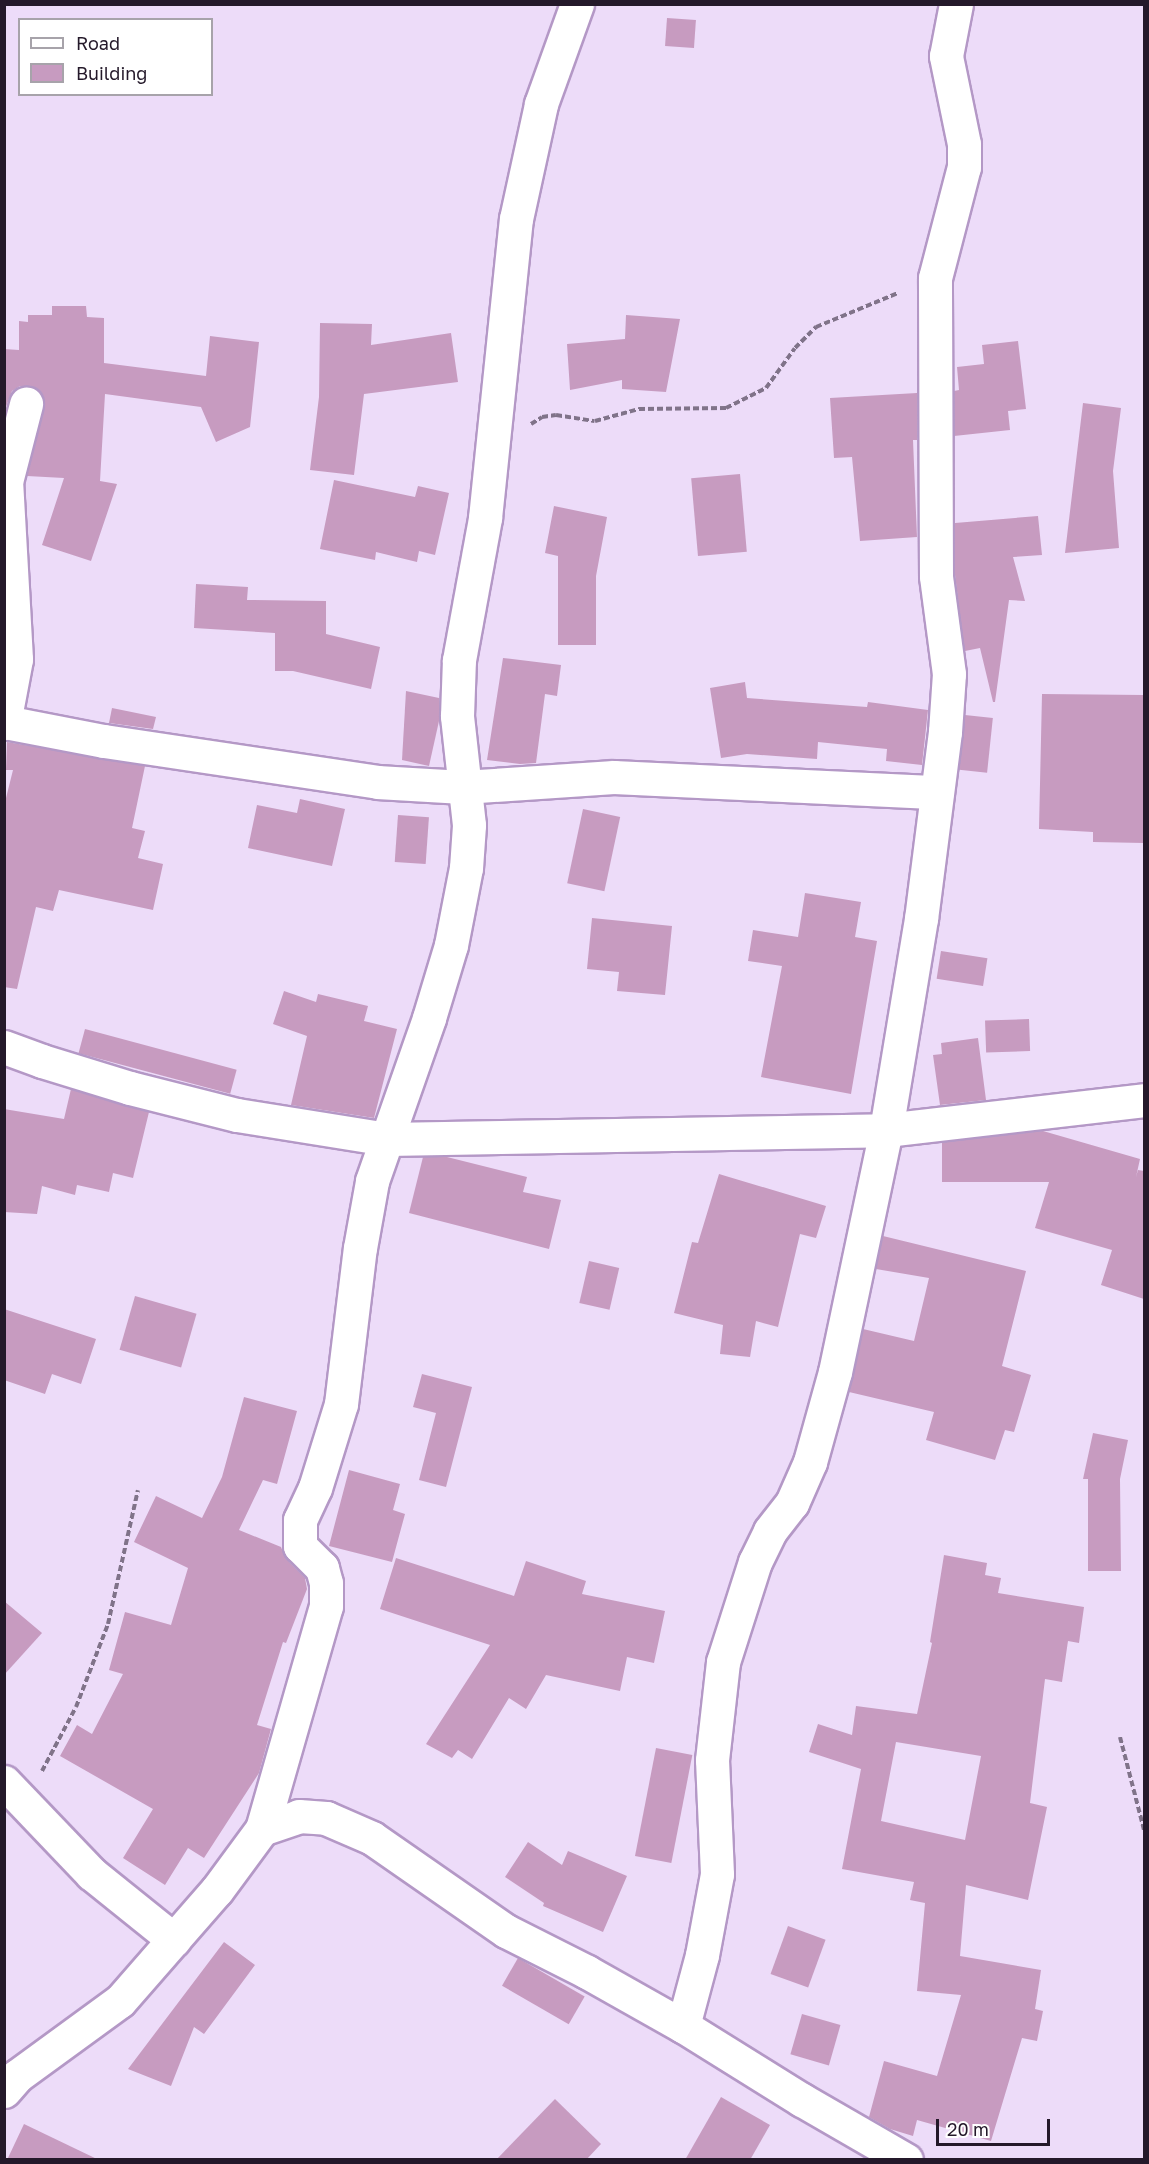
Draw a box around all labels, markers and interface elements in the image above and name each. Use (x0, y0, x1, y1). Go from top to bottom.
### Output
legend (18, 18, 213, 96)
text: Road (76, 32, 120, 54)
text: Building (76, 62, 147, 84)
scale bar (939, 2107, 1053, 2145)
text: 20 m (947, 2118, 989, 2140)

